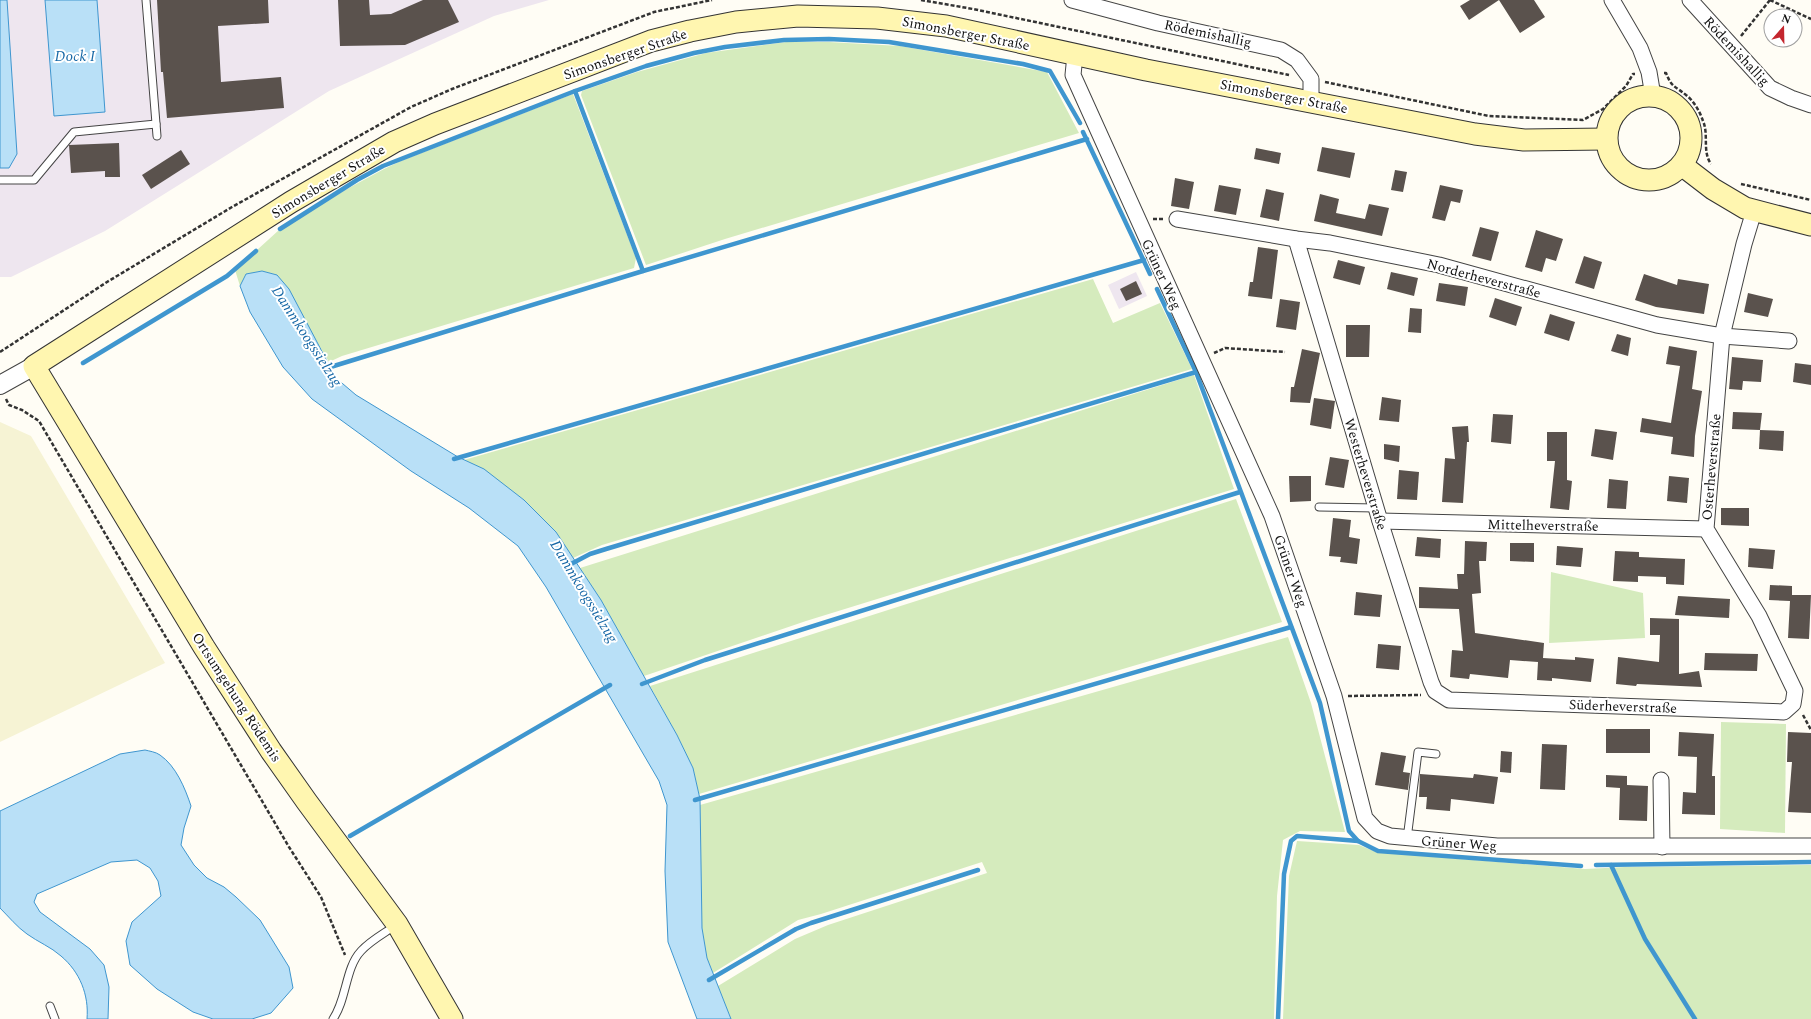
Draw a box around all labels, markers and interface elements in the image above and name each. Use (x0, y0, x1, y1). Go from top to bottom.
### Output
north arrow (1763, 8, 1803, 48)
text: N (1779, 10, 1793, 29)
street label: Simonsberger Straße (900, 11, 1032, 56)
street label: Rödemishallig (1699, 12, 1775, 91)
street label: Rödemishallig (1162, 14, 1254, 53)
street label: Simonsberger Straße (561, 23, 690, 85)
water label: Dock I (55, 45, 96, 68)
street label: Simonsberger Straße (1218, 74, 1350, 119)
street label: Simonsberger Straße (267, 139, 389, 224)
street label: Grüner Weg (1136, 235, 1187, 313)
street label: Norderheverstraße (1425, 253, 1543, 304)
water label: Dammkoogssielzug (265, 281, 349, 392)
street label: Osterheverstraße (1696, 412, 1727, 521)
street label: Westerheverstraße (1338, 416, 1393, 533)
street label: Mittelheverstraße (1487, 514, 1599, 537)
street label: Grüner Weg (1268, 532, 1313, 611)
water label: Dammkoogssielzug (544, 536, 624, 648)
street label: Ortsumgehung Rödemis (187, 628, 287, 766)
street label: Süderheverstraße (1569, 694, 1678, 719)
street label: Grüner Weg (1420, 830, 1498, 857)

